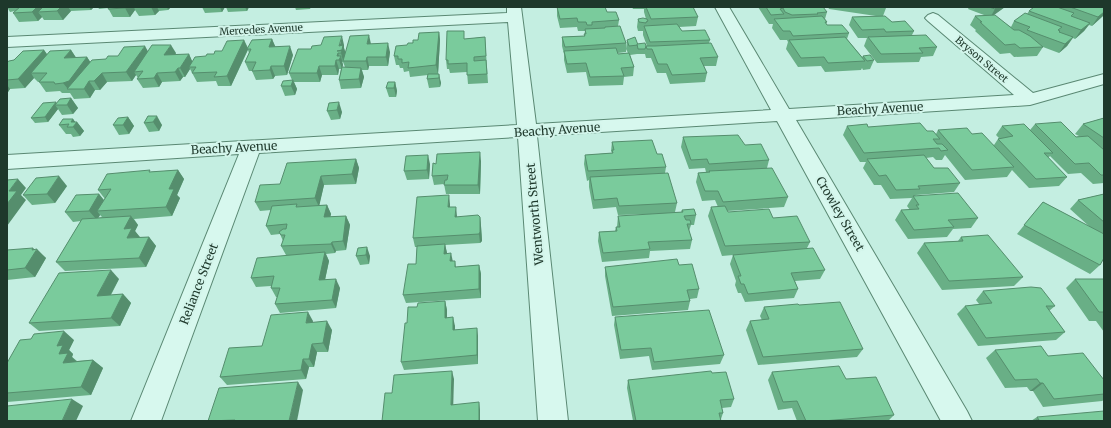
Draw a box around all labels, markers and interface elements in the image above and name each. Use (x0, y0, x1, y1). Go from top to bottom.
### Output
street label: Mercedes Avenue (219, 21, 303, 38)
street label: Bryson Street (952, 33, 1011, 85)
street label: Beachy Avenue (836, 99, 924, 118)
street label: Beachy Avenue (513, 119, 601, 140)
street label: Beachy Avenue (190, 138, 278, 157)
street label: Wentworth Street (523, 162, 547, 267)
street label: Crowley Street (813, 174, 868, 254)
street label: Reliance Street (176, 241, 221, 327)

